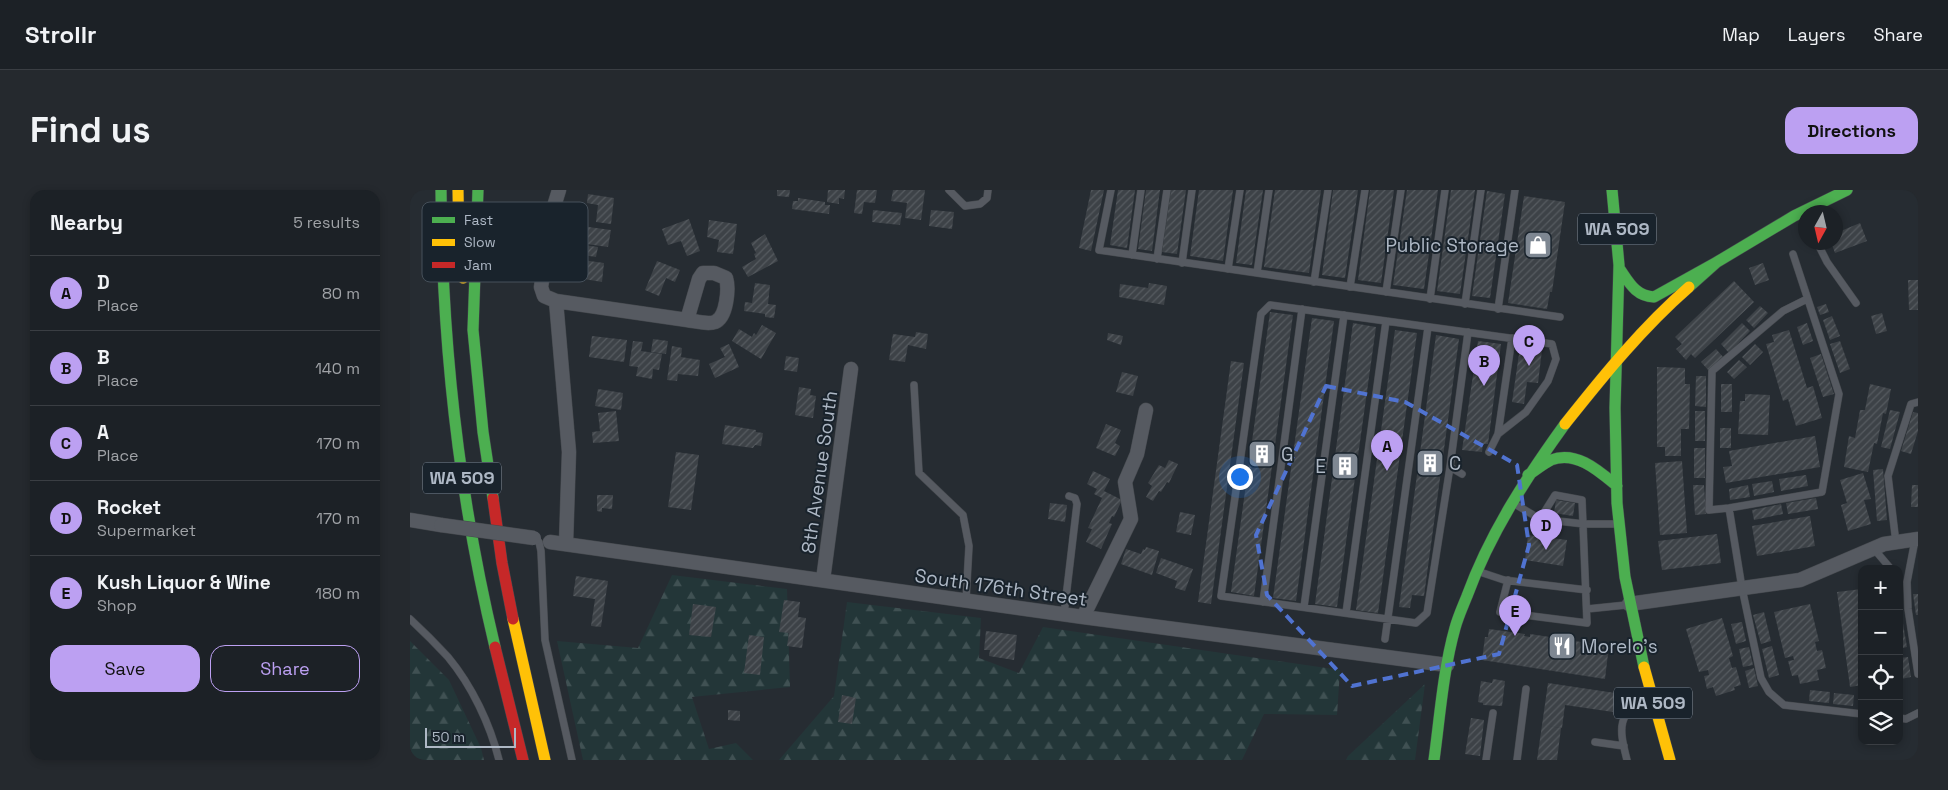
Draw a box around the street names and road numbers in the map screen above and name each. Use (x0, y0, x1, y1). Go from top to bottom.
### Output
road number: WA 509 (1578, 213, 1656, 244)
street label: 8th Avenue South (796, 389, 843, 555)
road number: WA 509 (423, 462, 501, 494)
street label: South 176th Street (913, 563, 1089, 612)
road number: WA 509 (1614, 688, 1692, 718)

